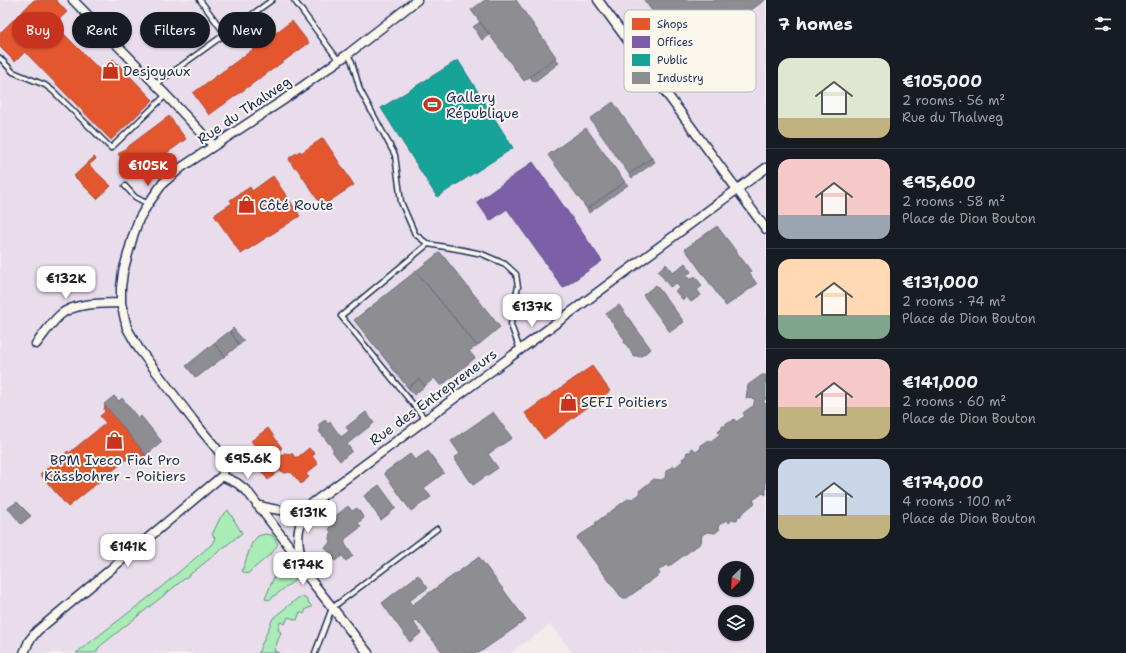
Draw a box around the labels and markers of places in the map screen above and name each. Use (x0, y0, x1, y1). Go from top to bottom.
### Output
shop icon: Desjoyaux (100, 61, 120, 81)
place label: Desjoyaux (123, 62, 190, 80)
place label: Gallery République (446, 88, 519, 122)
sports icon: Gallery République (423, 95, 443, 115)
pin: €105K (120, 153, 176, 187)
shop icon: Côté Route (236, 195, 256, 215)
place label: Côté Route (259, 196, 334, 214)
pin: €132K (38, 266, 94, 300)
pin: €137K (504, 294, 560, 328)
shop icon: SEFI Poitiers (558, 392, 578, 412)
place label: SEFI Poitiers (581, 393, 668, 411)
shop icon: BPM Iveco Fiat Pro Kässbohrer - Poitiers (105, 430, 125, 450)
pin: €95.6K (215, 446, 281, 480)
place label: BPM Iveco Fiat Pro Kässbohrer - Poitiers (44, 451, 186, 485)
pin: €131K (280, 500, 336, 534)
pin: €141K (100, 534, 156, 568)
pin: €174K (275, 552, 331, 586)

